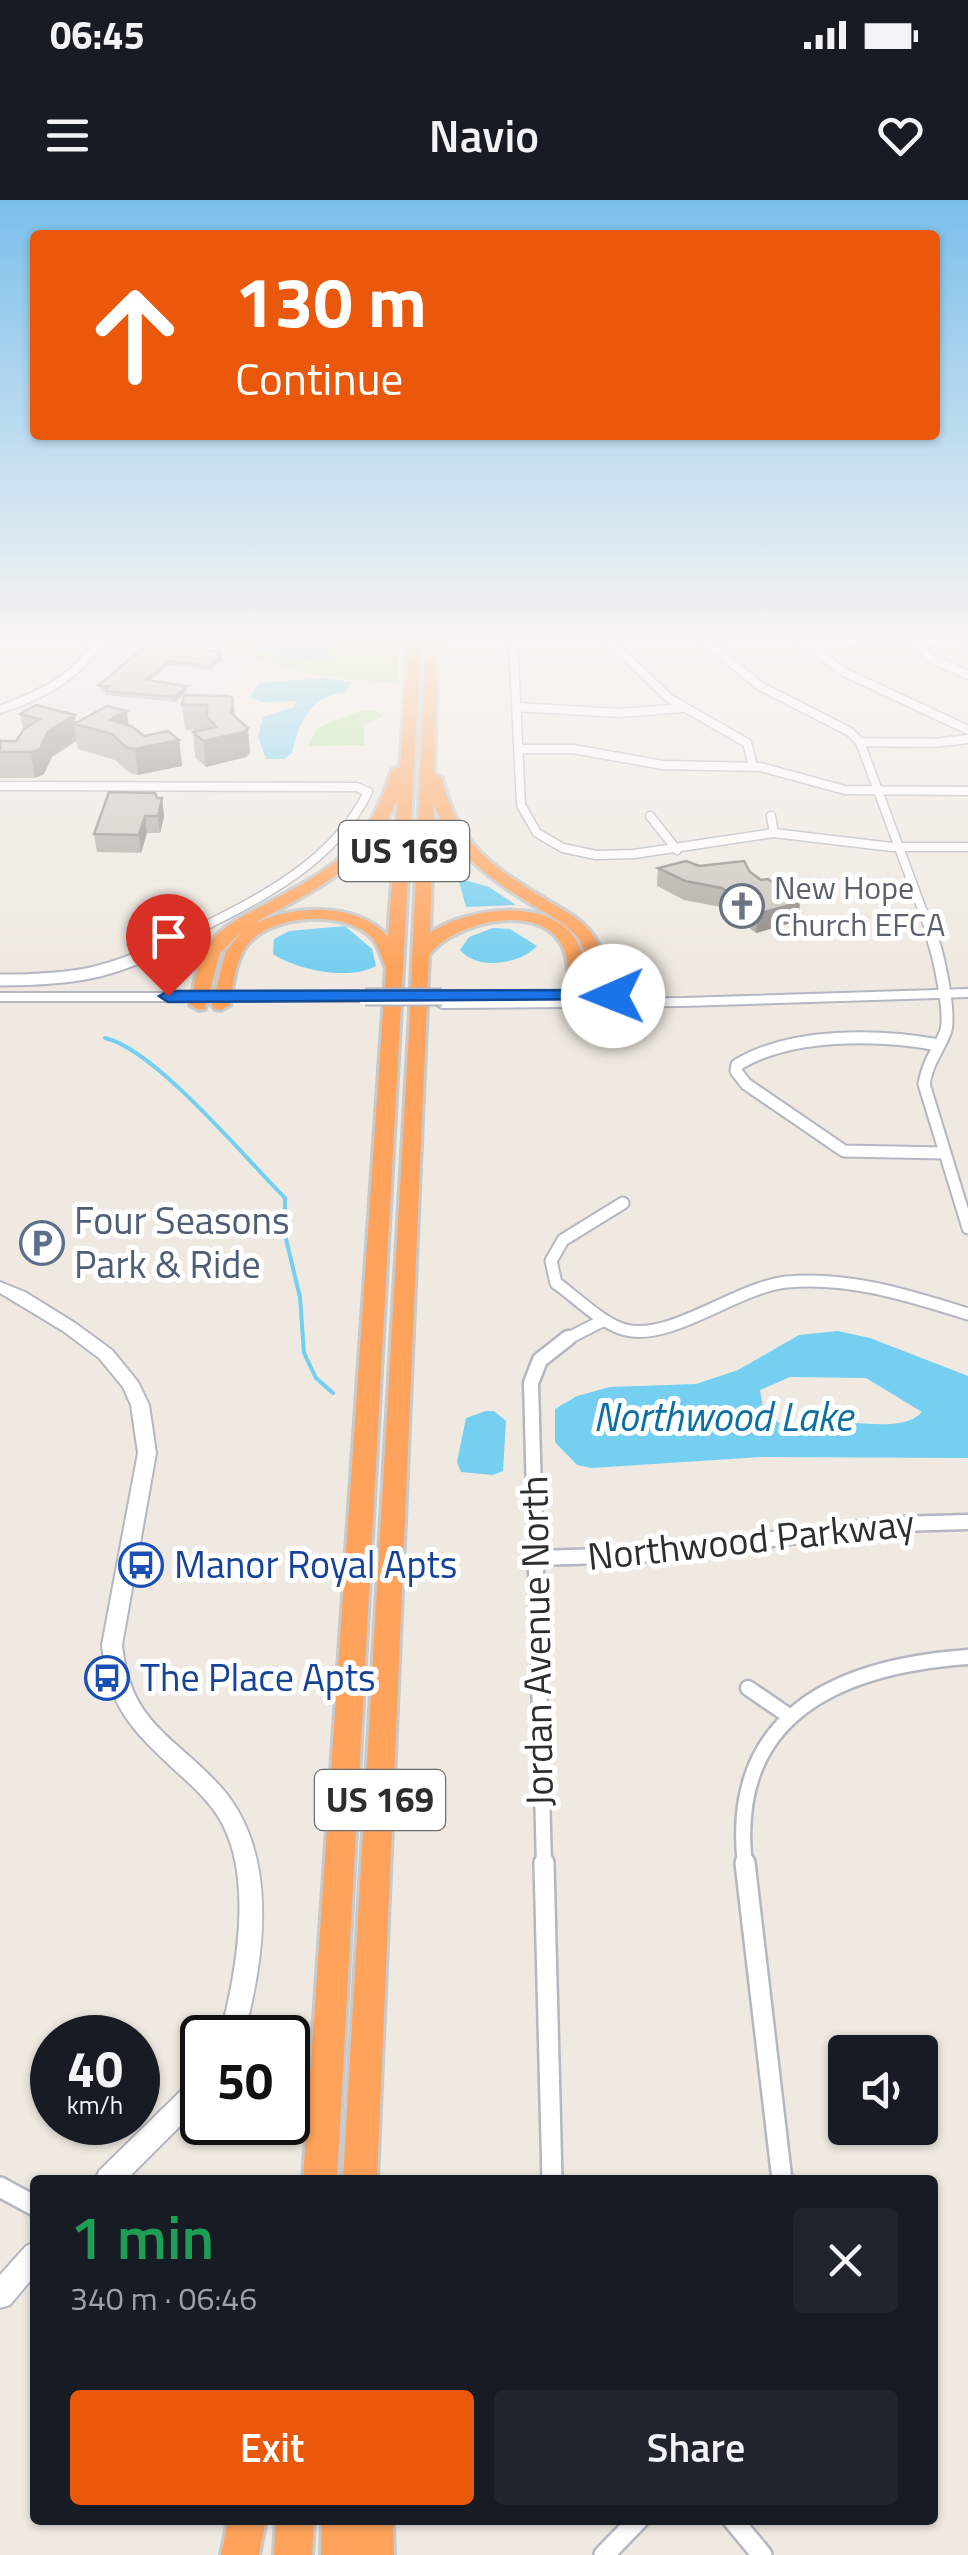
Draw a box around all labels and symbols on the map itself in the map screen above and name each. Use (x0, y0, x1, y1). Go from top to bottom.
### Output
road number: US 169 (339, 821, 469, 881)
place label: New Hope Church EFCA (774, 863, 945, 948)
church icon: New Hope Church EFCA (719, 883, 765, 929)
pin (126, 894, 211, 997)
position arrow (561, 944, 665, 1048)
place label: Four Seasons Park & Ride (74, 1191, 290, 1293)
parking icon: Four Seasons Park & Ride (19, 1220, 65, 1266)
water label: Northwood Lake (593, 1386, 855, 1447)
street label: Jordan Avenue North (504, 1475, 568, 1807)
street label: Northwood Parkway (585, 1493, 917, 1585)
place label: Manor Royal Apts (174, 1535, 457, 1593)
bus stop icon: Manor Royal Apts (118, 1542, 164, 1588)
place label: The Place Apts (140, 1648, 376, 1706)
bus stop icon: The Place Apts (84, 1655, 130, 1701)
road number: US 169 (315, 1770, 445, 1830)
speed limit sign: 50 (180, 2015, 310, 2145)

